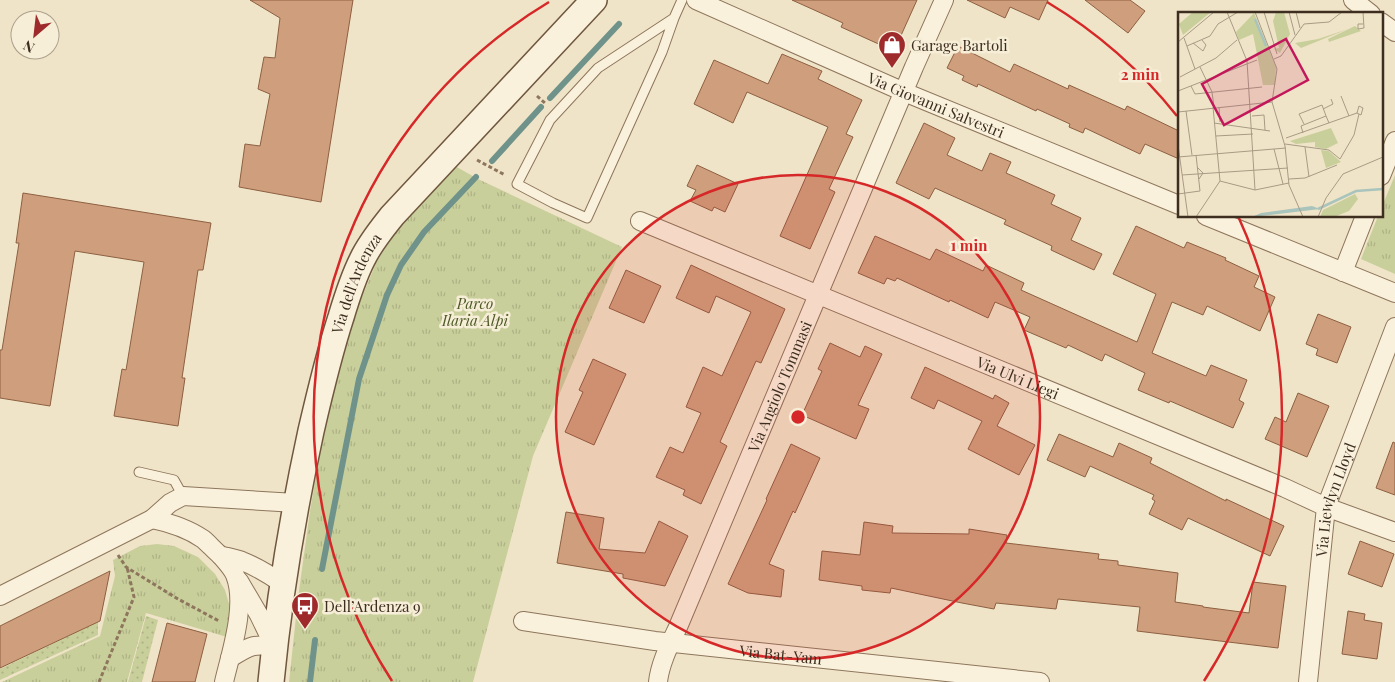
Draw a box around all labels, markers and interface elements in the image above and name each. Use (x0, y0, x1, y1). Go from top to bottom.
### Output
north arrow (10, 10, 60, 60)
inset map (1178, 12, 1382, 218)
shop icon: Garage Bartoli (877, 30, 907, 69)
place label: Garage Bartoli (911, 35, 1008, 55)
text: N (20, 36, 38, 58)
text: 2 min (1121, 64, 1160, 84)
street label: Via Giovanni Salvestri (864, 67, 1008, 142)
street label: Via dell'Ardenza (326, 229, 386, 337)
text: 1 min (951, 235, 988, 255)
park label: Parco Ilaria Alpi (441, 293, 508, 330)
street label: Via Angiolo Tommasi (743, 317, 816, 456)
street label: Via Ulvi Liegi (973, 351, 1063, 404)
centre of rings (789, 408, 807, 426)
street label: Via Liewlyn Lloyd (1311, 439, 1360, 559)
bus stop icon: Dell’Ardenza 9 (290, 591, 320, 630)
place label: Dell’Ardenza 9 (324, 596, 421, 616)
street label: Via Bat-Yam (738, 640, 824, 669)

